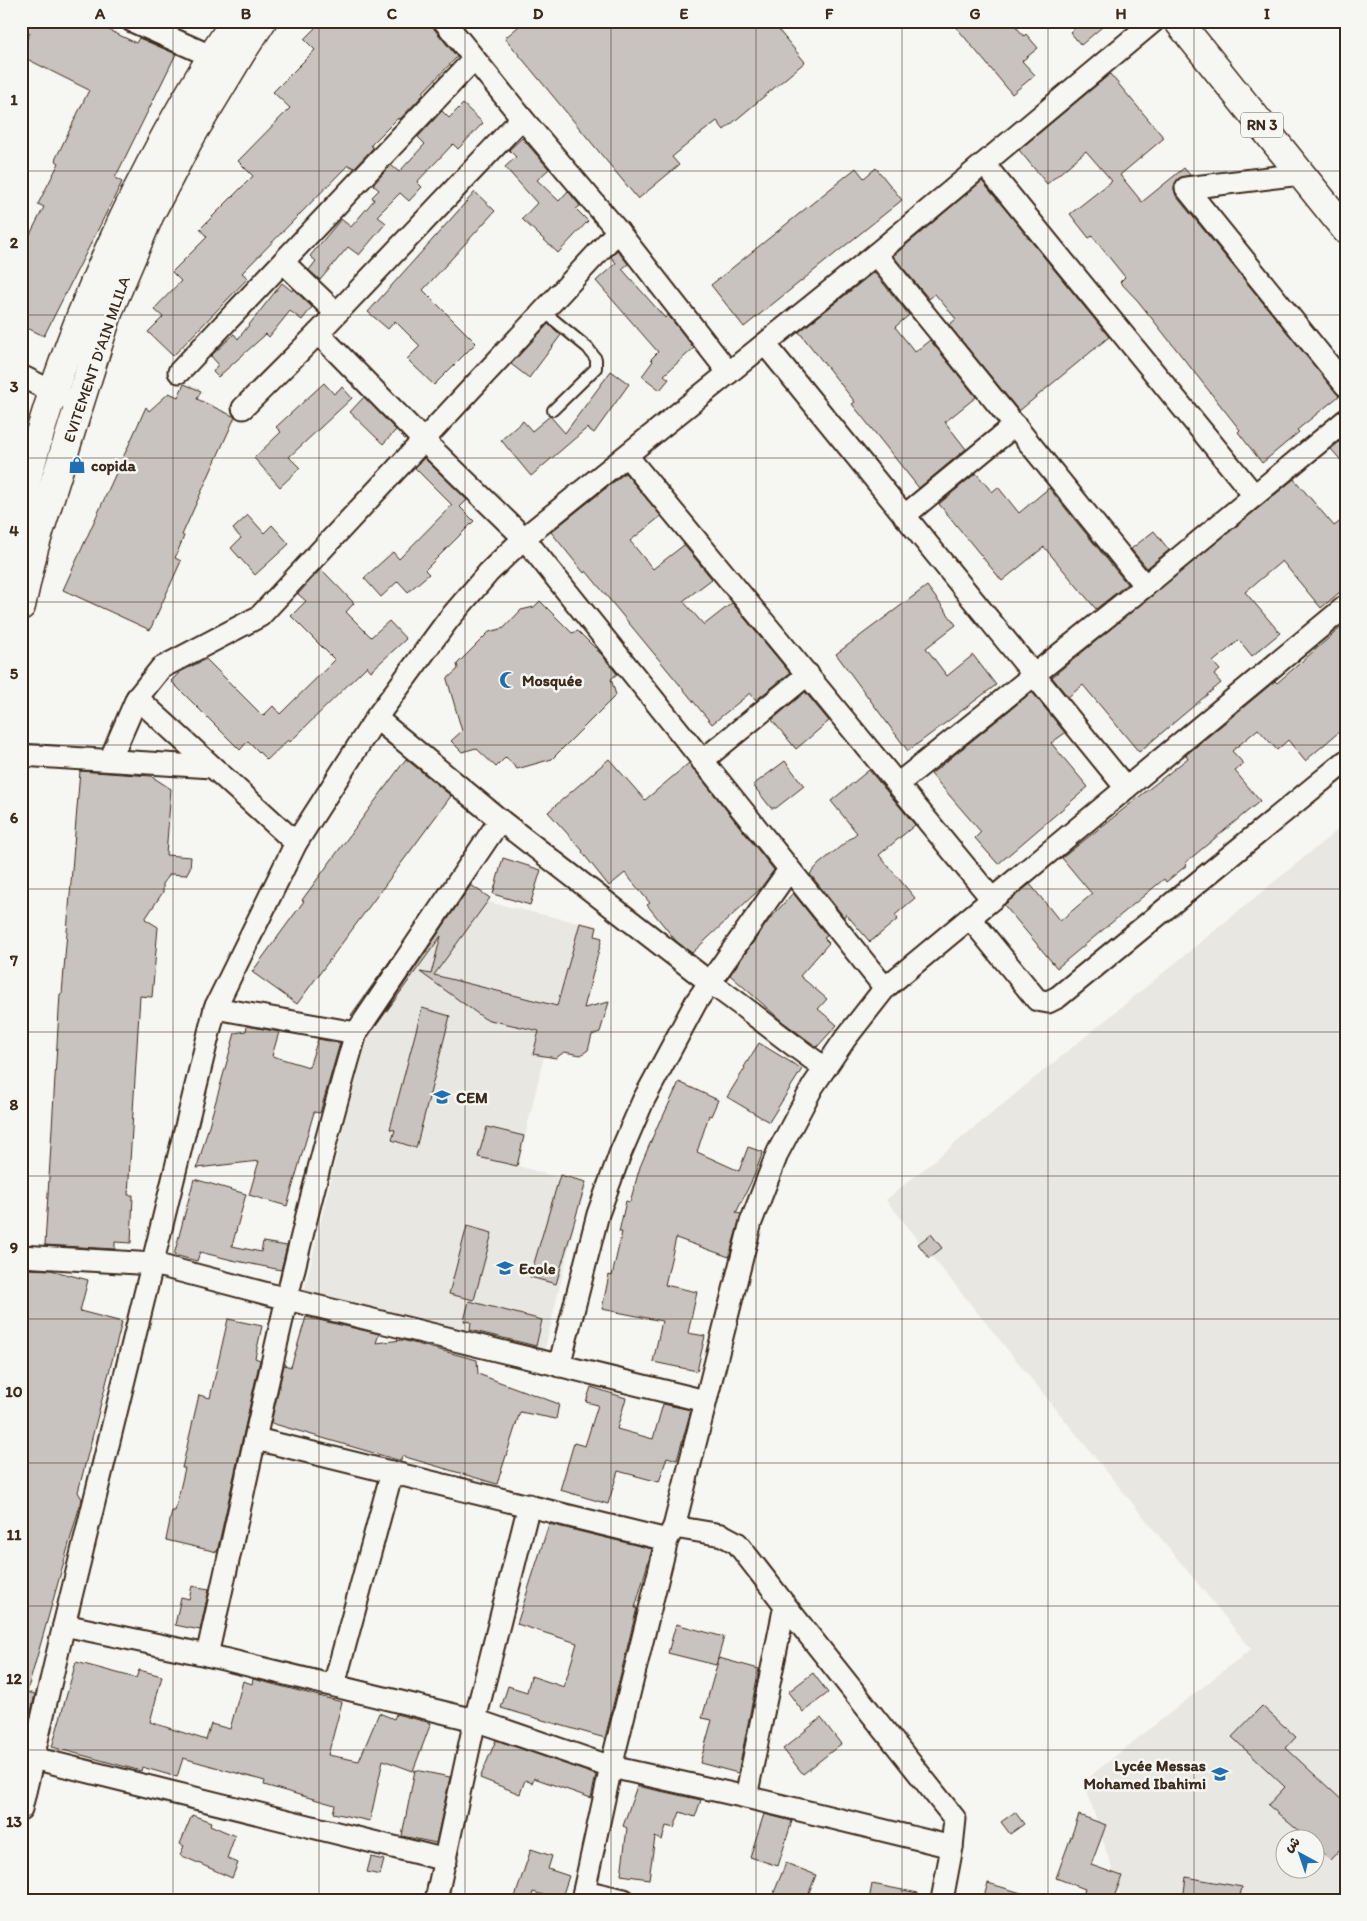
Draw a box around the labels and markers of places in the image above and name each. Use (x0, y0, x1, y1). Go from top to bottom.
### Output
shop icon: copida (67, 455, 87, 475)
place label: copida (91, 456, 136, 476)
mosque icon: Mosquée (498, 670, 518, 690)
place label: Mosquée (522, 671, 582, 691)
school or university icon: CEM (432, 1087, 452, 1107)
place label: CEM (456, 1088, 488, 1107)
school or university icon: Ecole (495, 1258, 515, 1278)
place label: Ecole (519, 1259, 556, 1278)
place label: Lycée Messas Mohamed Ibahimi (1083, 1756, 1206, 1793)
school or university icon: Lycée Messas Mohamed Ibahimi (1210, 1764, 1230, 1784)

